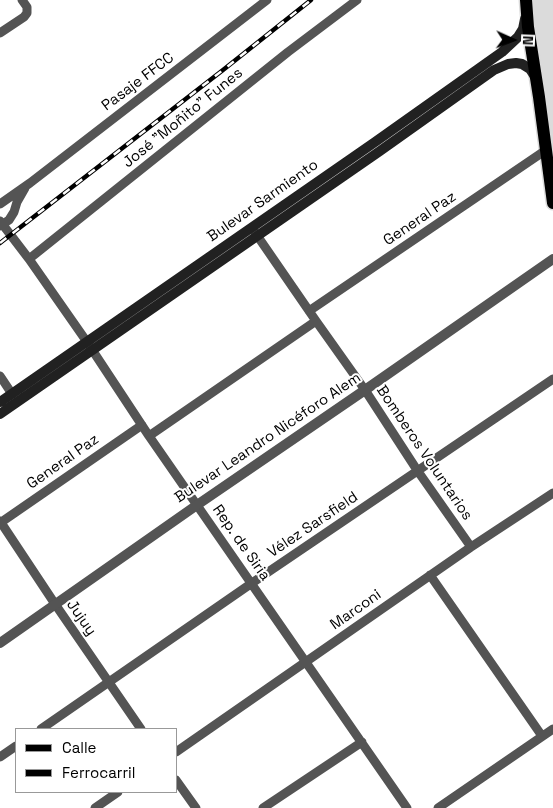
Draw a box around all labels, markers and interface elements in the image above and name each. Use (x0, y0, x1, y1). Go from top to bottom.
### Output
north arrow (488, 15, 538, 65)
text: N (519, 36, 537, 46)
street label: Pasaje FFCC (98, 49, 178, 115)
street label: José "Moñito" Funes (120, 64, 246, 172)
street label: Bulevar Sarmiento (204, 156, 322, 246)
street label: General Paz (380, 188, 460, 250)
street label: Bulevar Leandro Nicéforo Alem (172, 369, 364, 507)
street label: Bomberos Voluntarios (372, 382, 476, 524)
street label: General Paz (24, 431, 102, 493)
street label: Vélez Sarsfield (265, 488, 361, 562)
street label: Rep. de Siria (208, 501, 274, 585)
street label: Marconi (327, 586, 385, 634)
street label: Jujuy (62, 597, 100, 639)
legend (15, 728, 178, 793)
text: Calle (62, 738, 97, 757)
text: Ferrocarril (62, 763, 135, 782)

